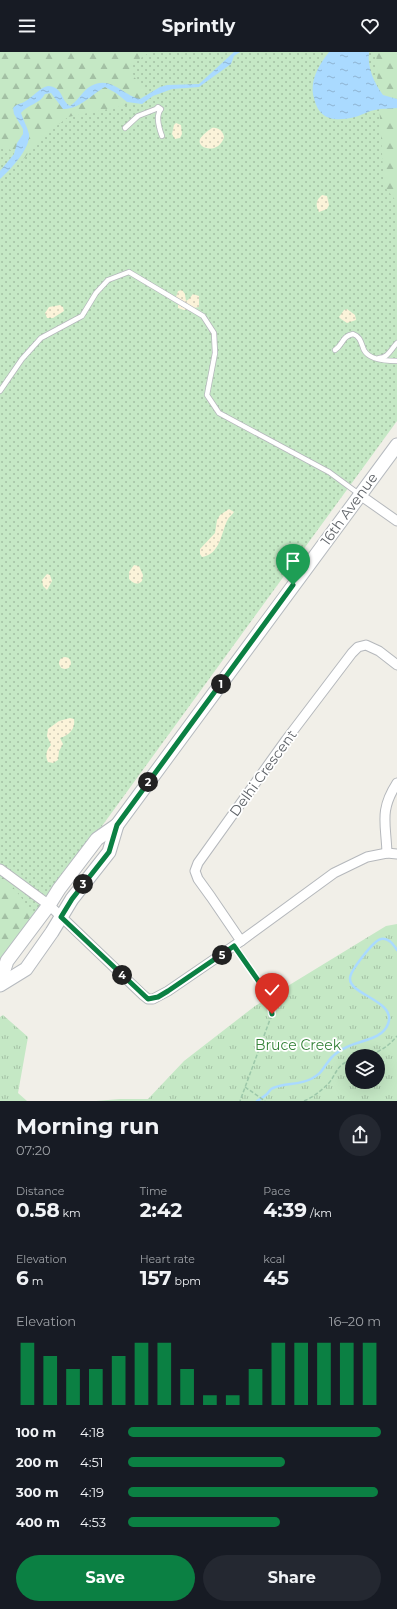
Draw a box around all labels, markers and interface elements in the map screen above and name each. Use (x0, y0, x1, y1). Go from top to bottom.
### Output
icon: menu (16, 15, 38, 37)
text: Sprintly (162, 15, 235, 37)
icon: heart (359, 15, 381, 37)
street label: 16th Avenue (317, 469, 381, 549)
pin (276, 544, 310, 585)
icon: arrive (282, 550, 304, 572)
pin: 1 (211, 674, 231, 694)
text: 1 (219, 677, 223, 691)
street label: Delhi Crescent (226, 726, 301, 820)
pin: 2 (138, 772, 158, 792)
text: 2 (145, 775, 151, 789)
pin: 3 (73, 874, 93, 894)
text: 3 (80, 877, 86, 891)
pin: 5 (212, 945, 232, 965)
text: 5 (219, 948, 225, 962)
pin: 4 (112, 965, 132, 985)
text: 4 (118, 968, 126, 982)
pin (255, 973, 289, 1014)
icon: check (261, 979, 283, 1001)
park label: Bruce Creek (255, 1036, 342, 1054)
map controls (345, 1049, 385, 1089)
button: layers (345, 1049, 385, 1089)
text: Morning run (16, 1113, 159, 1140)
button: share (339, 1114, 381, 1156)
text: 07:20 (16, 1142, 51, 1158)
text: Distance (16, 1184, 64, 1198)
text: Time (140, 1184, 167, 1198)
text: Pace (263, 1184, 290, 1198)
text: 0.58 (16, 1198, 60, 1222)
text: 2:42 (140, 1198, 182, 1222)
text: 4:39 (263, 1198, 307, 1222)
text: km (60, 1206, 81, 1220)
text: /km (307, 1206, 332, 1220)
text: Elevation (16, 1252, 67, 1266)
text: Heart rate (140, 1252, 195, 1266)
text: kcal (263, 1252, 285, 1266)
text: 6 (16, 1266, 29, 1290)
text: 157 (140, 1266, 172, 1290)
text: 45 (263, 1266, 289, 1290)
text: m (29, 1274, 43, 1288)
text: bpm (172, 1274, 201, 1288)
text: Elevation (16, 1313, 76, 1329)
text: 16–20 m (329, 1313, 381, 1329)
text: 100 m (16, 1424, 56, 1440)
text: 4:18 (80, 1424, 104, 1440)
text: 200 m (16, 1454, 59, 1470)
text: 4:51 (80, 1454, 103, 1470)
text: 300 m (16, 1484, 59, 1500)
text: 4:19 (80, 1484, 104, 1500)
text: 400 m (16, 1514, 60, 1530)
text: 4:53 (80, 1514, 106, 1530)
button: Save (16, 1555, 195, 1601)
button: Share (203, 1555, 381, 1601)

